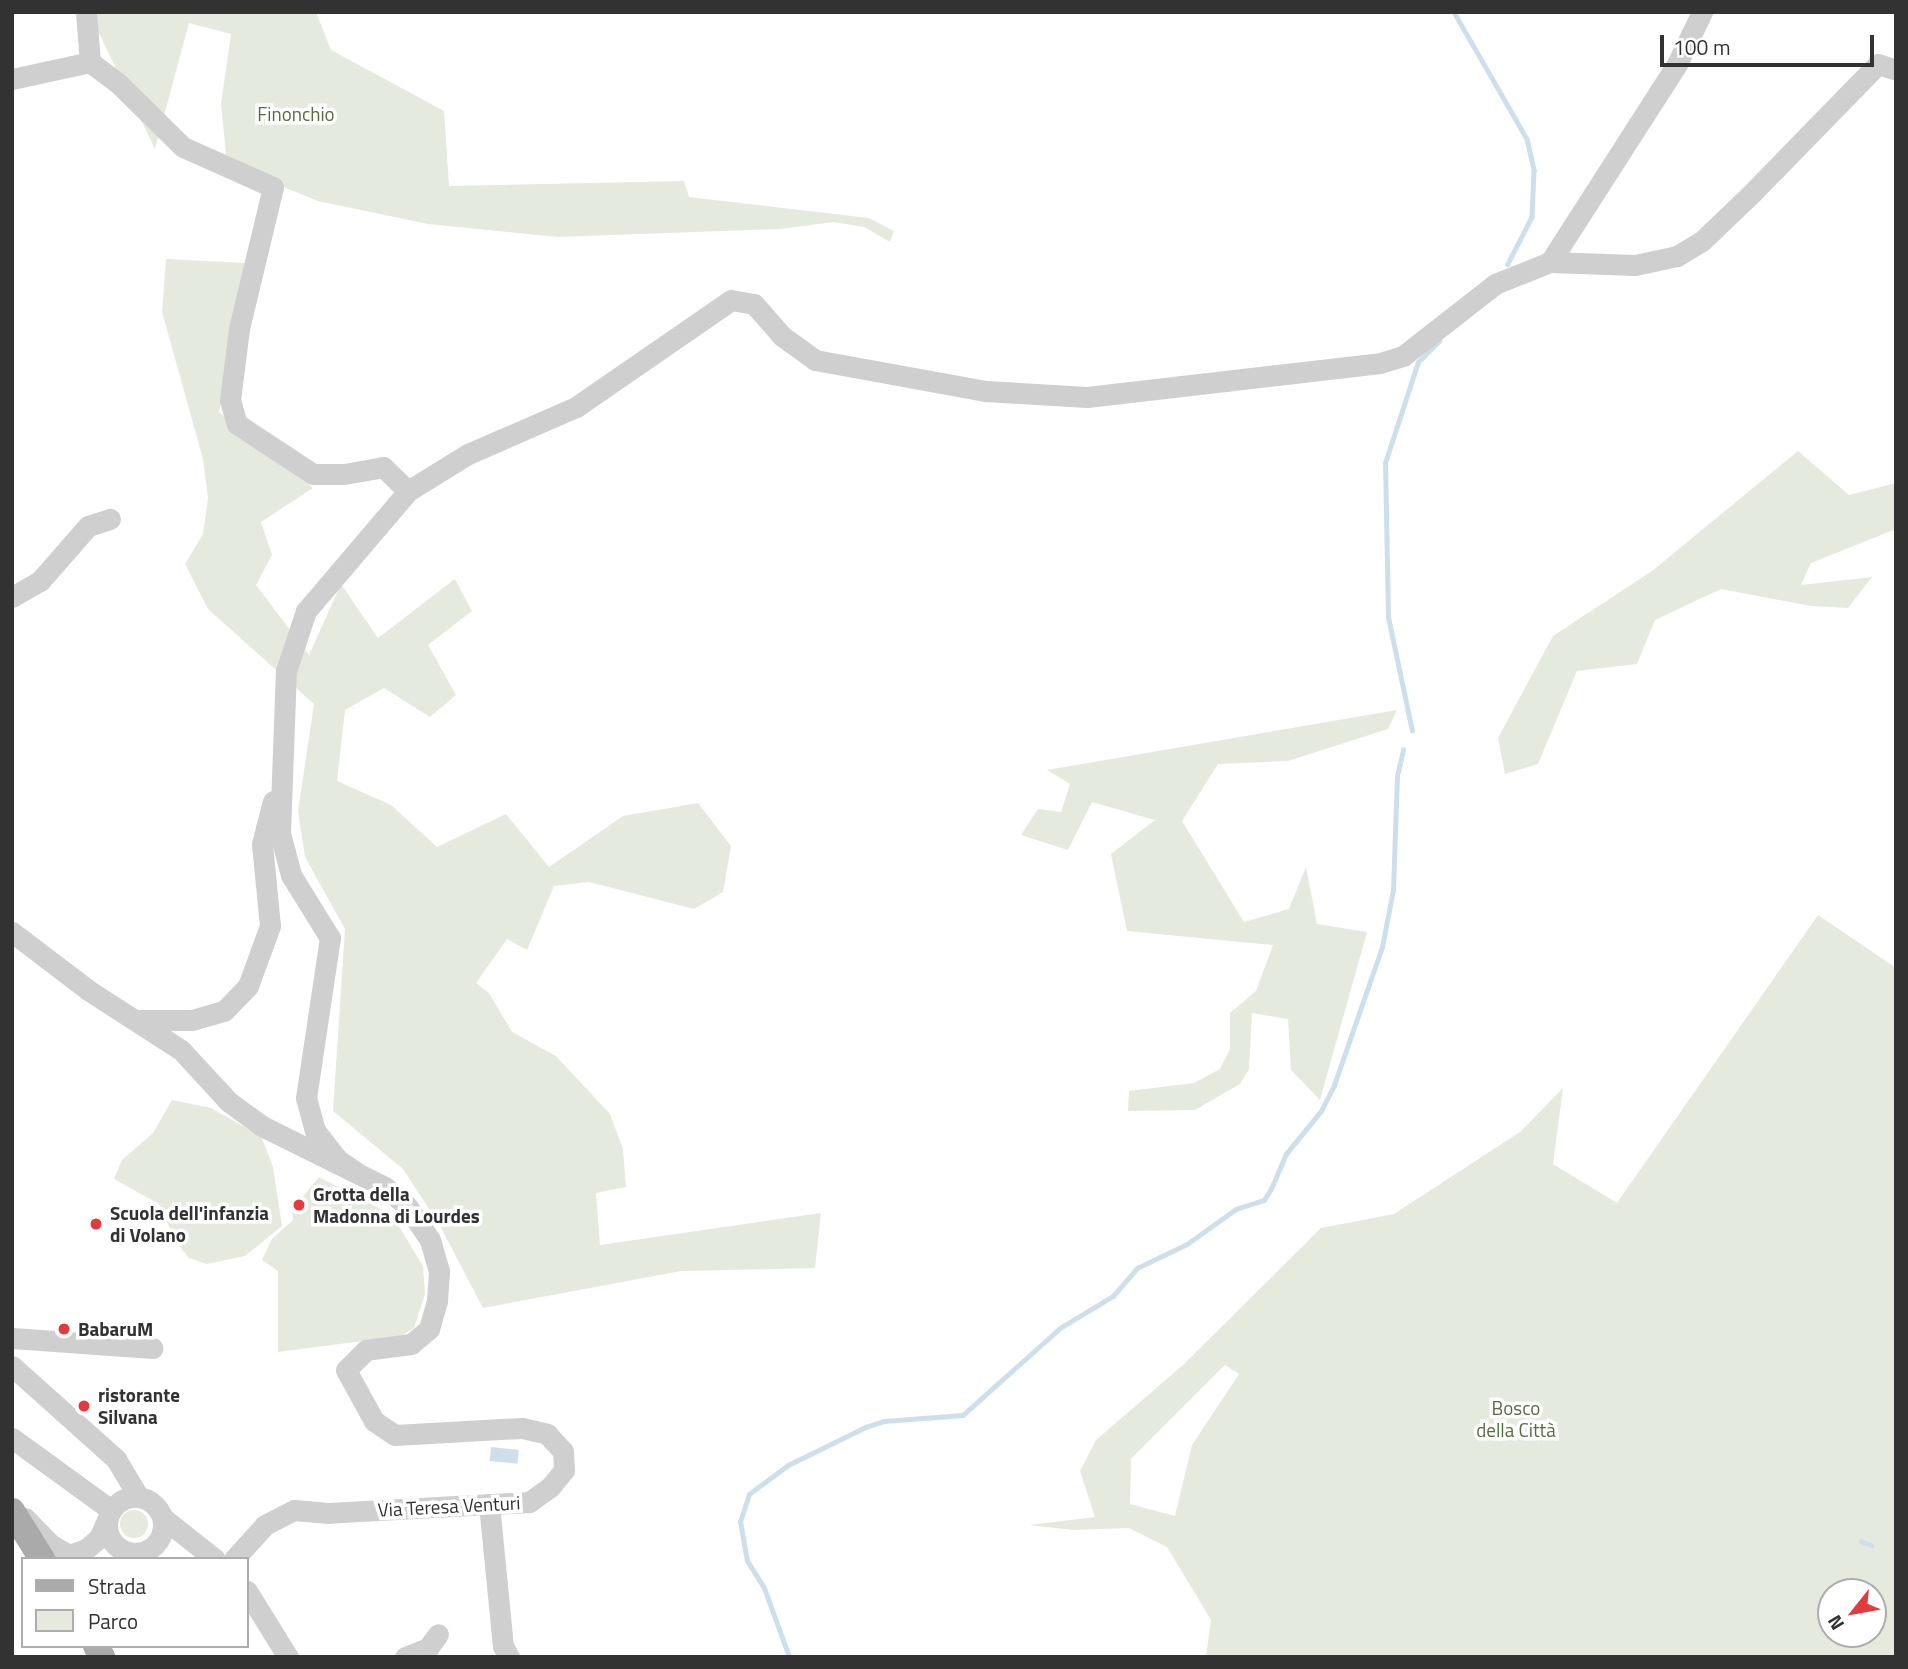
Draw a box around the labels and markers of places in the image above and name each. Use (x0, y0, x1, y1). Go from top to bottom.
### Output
place label: Grotta della Madonna di Lourdes (313, 1183, 480, 1227)
marker: Grotta della Madonna di Lourdes (291, 1197, 307, 1213)
place label: Scuola dell'infanzia di Volano (110, 1202, 269, 1246)
marker: Scuola dell'infanzia di Volano (88, 1216, 104, 1232)
place label: BabaruM (78, 1318, 153, 1340)
marker: BabaruM (56, 1321, 72, 1337)
place label: ristorante Silvana (98, 1384, 180, 1428)
marker: ristorante Silvana (76, 1398, 92, 1414)

